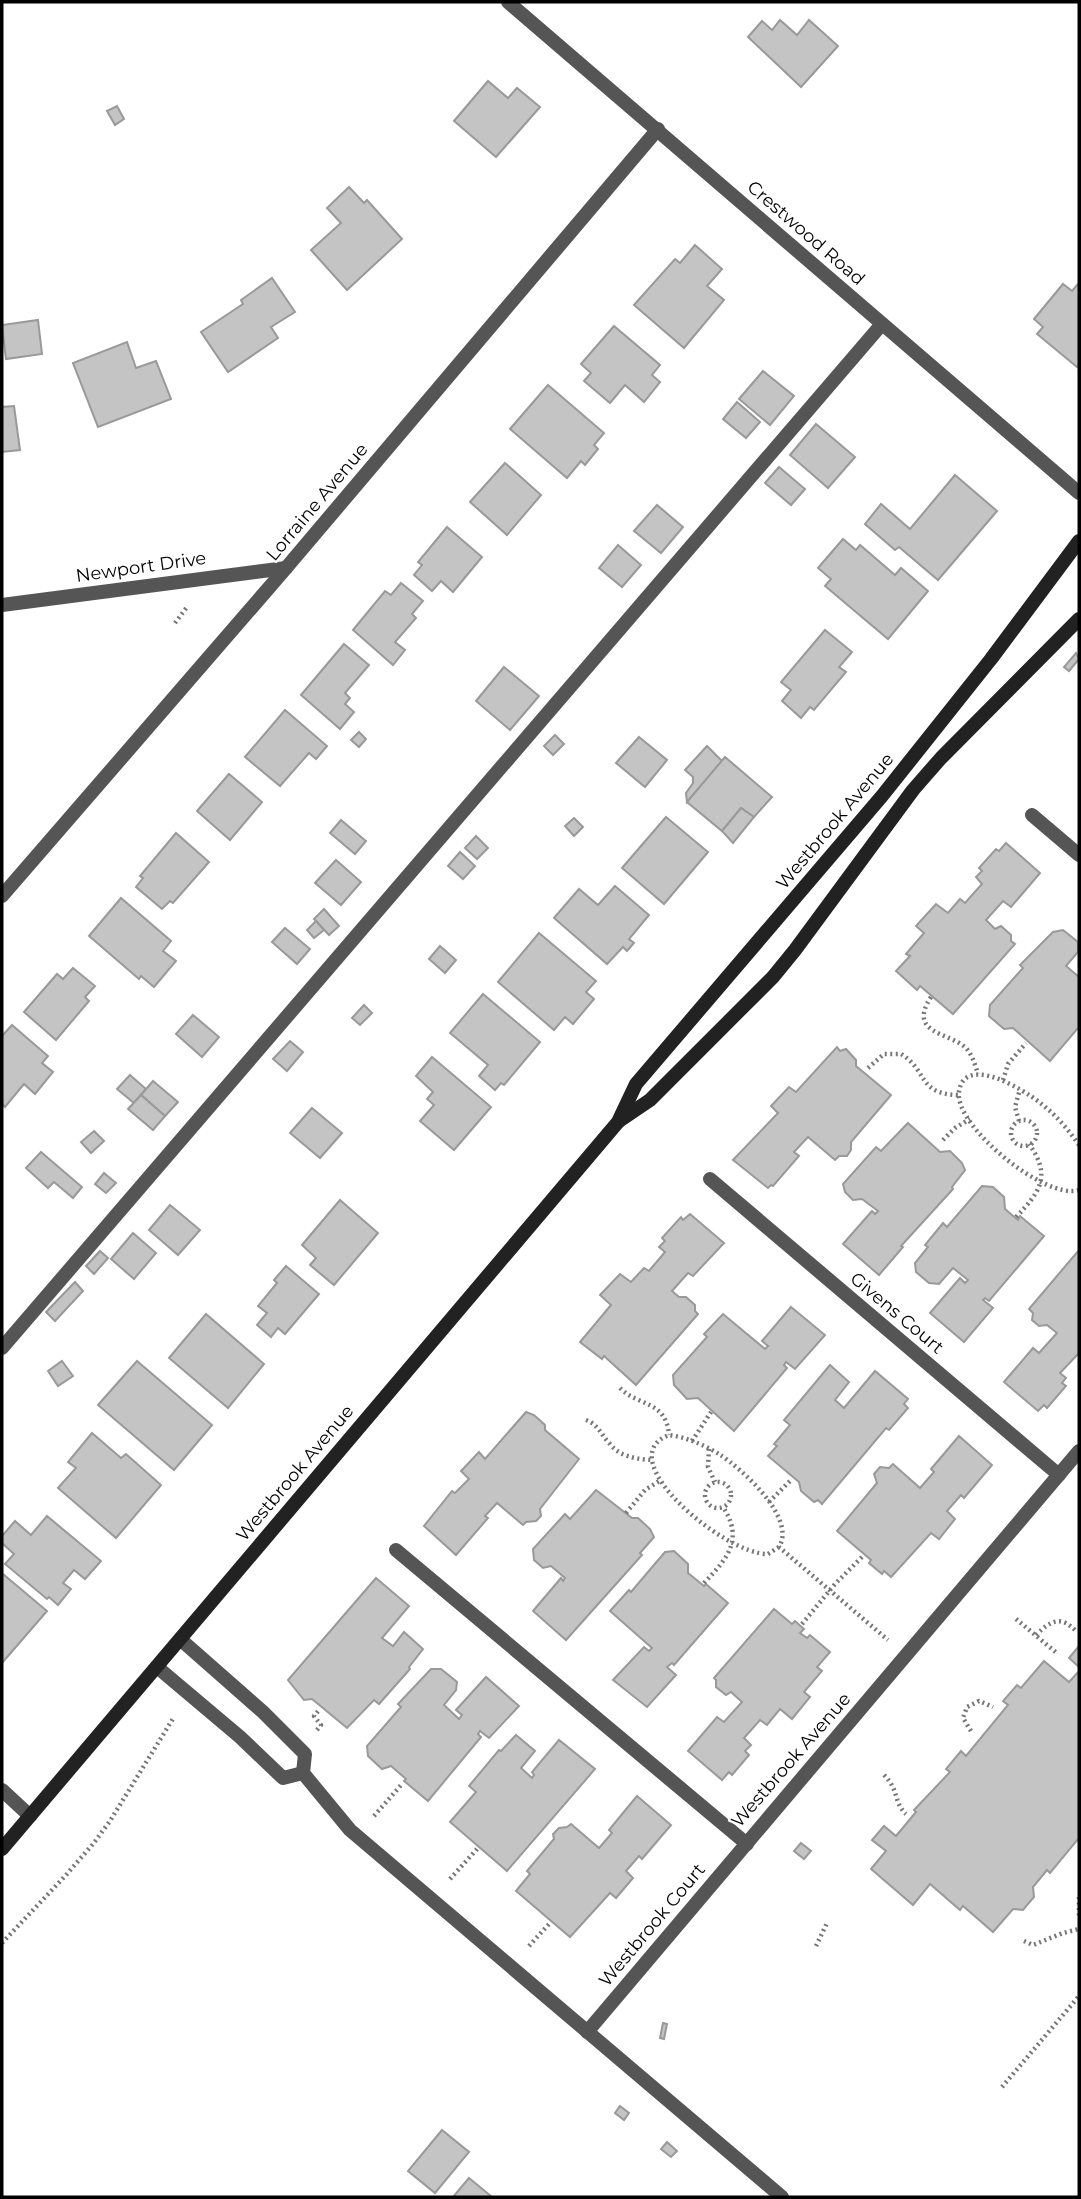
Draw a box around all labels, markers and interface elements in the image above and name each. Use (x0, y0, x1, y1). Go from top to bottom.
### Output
street label: Crestwood Road (743, 176, 869, 290)
street label: Lorraine Avenue (261, 439, 373, 565)
street label: Newport Drive (74, 547, 208, 587)
street label: Westbrook Avenue (772, 748, 899, 894)
street label: Givens Court (846, 1268, 948, 1358)
street label: Westbrook Avenue (232, 1400, 359, 1546)
street label: Westbrook Avenue (727, 1688, 856, 1832)
street label: Westbrook Court (594, 1859, 710, 1991)

